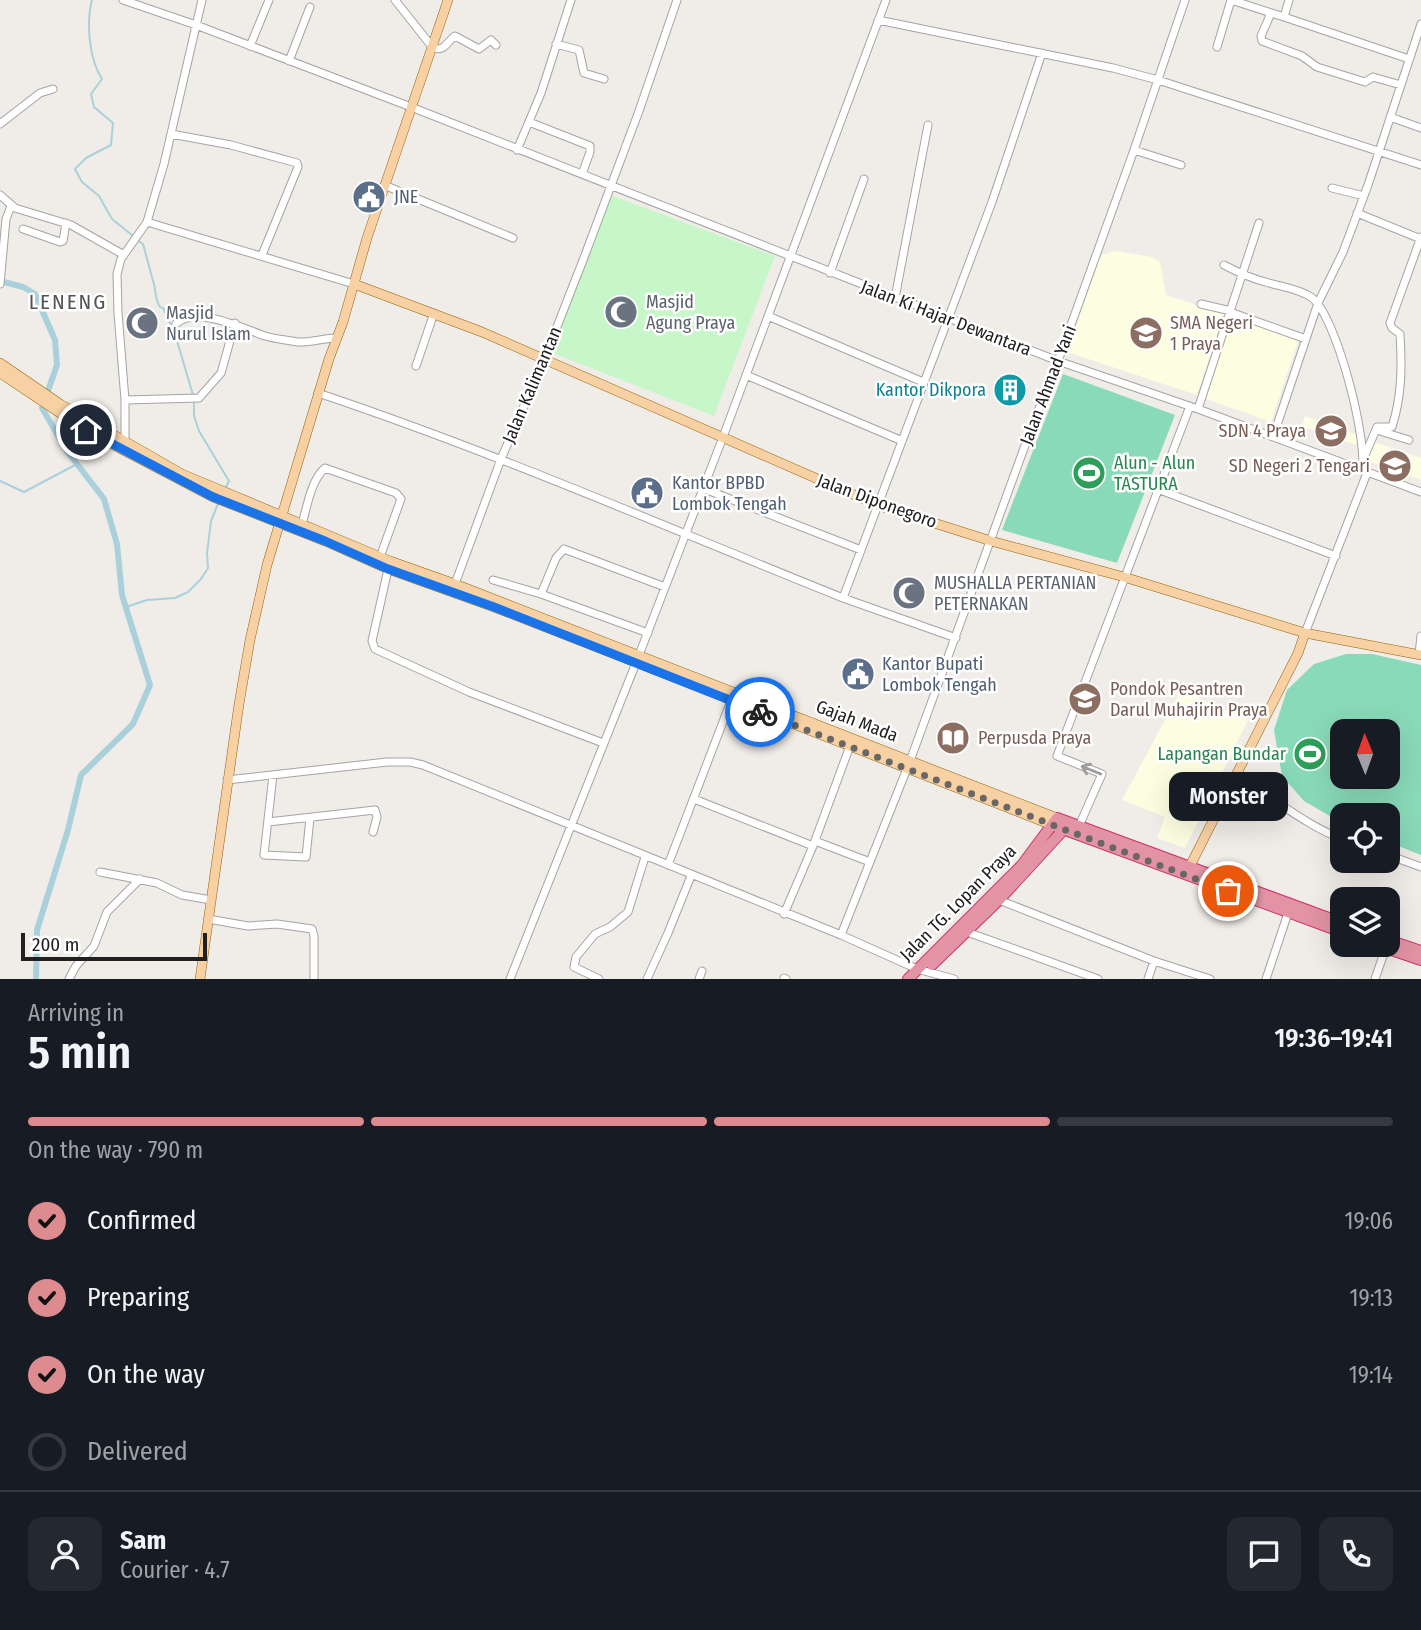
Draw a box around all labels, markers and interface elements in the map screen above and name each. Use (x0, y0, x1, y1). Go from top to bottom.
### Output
public building icon: JNE (350, 178, 388, 216)
place label: JNE (394, 186, 418, 208)
street label: Jalan Ki Hajar Dewantara (858, 275, 1034, 361)
district label: LENENG (29, 289, 107, 315)
place label: Masjid Agung Praya (646, 291, 735, 334)
mosque icon: Masjid Agung Praya (602, 293, 640, 331)
place label: Masjid Nurul Islam (166, 302, 251, 345)
mosque icon: Masjid Nurul Islam (123, 304, 161, 342)
place label: SMA Negeri 1 Praya (1170, 312, 1253, 355)
school or university icon: SMA Negeri 1 Praya (1127, 314, 1165, 352)
street label: Jalan Ahmad Yani (1015, 322, 1081, 448)
street label: Jalan Kalimantan (498, 323, 566, 447)
building icon: Kantor Dikpora (991, 371, 1029, 409)
place label: Kantor Dikpora (876, 379, 986, 401)
pin (56, 400, 116, 460)
icon: home (67, 411, 105, 449)
school or university icon: SDN 4 Praya (1312, 412, 1350, 450)
place label: SDN 4 Praya (1219, 420, 1306, 442)
school or university icon: SD Negeri 2 Tengari (1376, 447, 1414, 485)
place label: Alun - Alun TASTURA (1114, 452, 1195, 495)
sports icon: Alun - Alun TASTURA (1070, 454, 1108, 492)
place label: SD Negeri 2 Tengari (1229, 455, 1370, 477)
street label: Jalan Diponegoro (814, 469, 940, 533)
place label: Kantor BPBD Lombok Tengah (672, 472, 787, 515)
public building icon: Kantor BPBD Lombok Tengah (628, 474, 666, 512)
place label: MUSHALLA PERTANIAN PETERNAKAN (934, 572, 1096, 615)
mosque icon: MUSHALLA PERTANIAN PETERNAKAN (890, 574, 928, 612)
place label: Kantor Bupati Lombok Tengah (882, 653, 997, 696)
public building icon: Kantor Bupati Lombok Tengah (839, 655, 877, 693)
courier (725, 677, 795, 747)
place label: Pondok Pesantren Darul Muhajirin Praya (1110, 678, 1268, 721)
school or university icon: Pondok Pesantren Darul Muhajirin Praya (1066, 680, 1104, 718)
icon: bike (741, 693, 779, 731)
street label: Gajah Mada (813, 695, 901, 747)
library icon: Perpusda Praya (934, 719, 972, 757)
north arrow (1330, 719, 1400, 789)
map controls (1330, 719, 1400, 957)
place label: Perpusda Praya (978, 727, 1092, 749)
sports icon: Lapangan Bundar (1291, 735, 1329, 773)
place label: Lapangan Bundar (1157, 743, 1287, 765)
one-way arrow (1080, 763, 1102, 776)
callout: Monster (1168, 772, 1288, 821)
text: Monster (1189, 782, 1268, 810)
button: locate (1330, 803, 1400, 873)
street label: Jalan TG. Lopan Praya (895, 840, 1021, 966)
pin (1198, 861, 1258, 921)
icon: bag (1209, 872, 1247, 910)
button: layers (1330, 887, 1400, 957)
scale bar (21, 930, 206, 962)
text: 200 m (32, 933, 79, 956)
text: Arriving in (28, 999, 124, 1027)
text: 19:36–19:41 (1274, 1023, 1393, 1054)
text: 5 min (28, 1025, 131, 1080)
text: On the way · 790 m (28, 1136, 203, 1164)
icon: check (28, 1202, 66, 1240)
text: Confirmed (87, 1205, 197, 1236)
text: 19:06 (1345, 1207, 1393, 1235)
icon: check (28, 1279, 66, 1317)
text: Preparing (87, 1282, 189, 1313)
text: 19:13 (1350, 1284, 1393, 1312)
icon: check (28, 1356, 66, 1394)
text: On the way (87, 1359, 205, 1390)
text: 19:14 (1349, 1361, 1393, 1389)
text: Delivered (87, 1436, 188, 1467)
button: person (28, 1517, 102, 1591)
button: chat (1227, 1517, 1301, 1591)
button: phone (1319, 1517, 1393, 1591)
text: Sam (120, 1525, 166, 1556)
text: Courier · 4.7 (120, 1556, 230, 1584)

